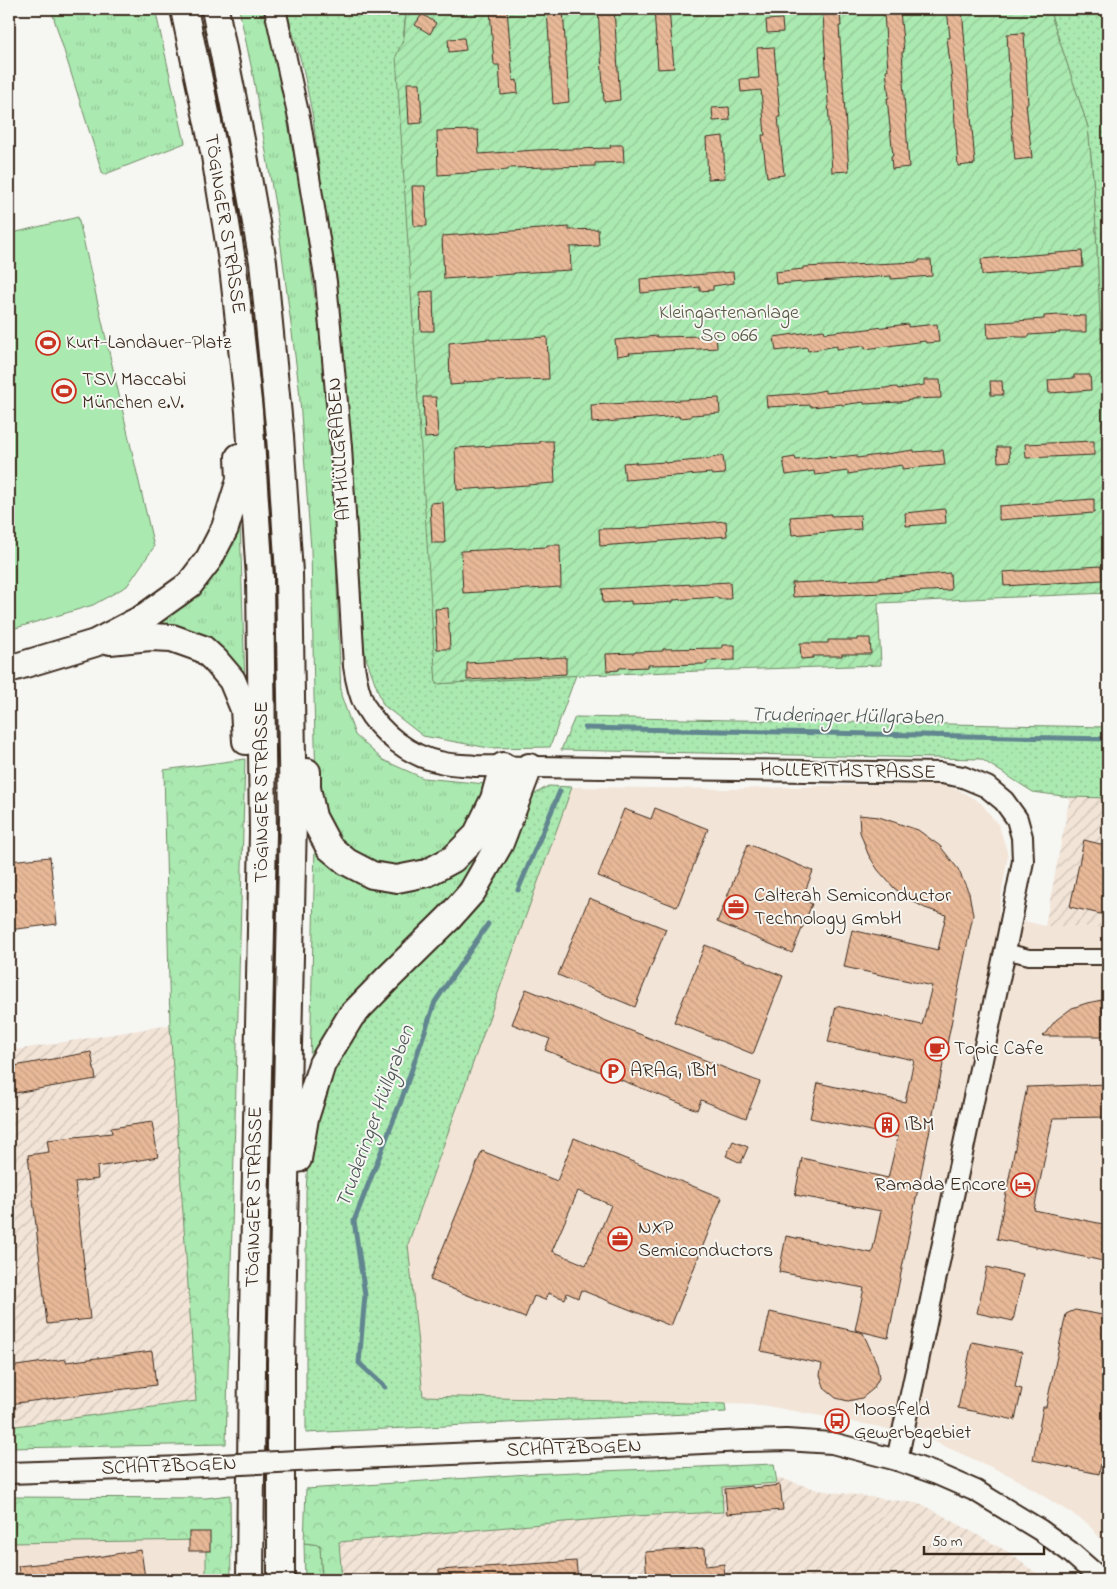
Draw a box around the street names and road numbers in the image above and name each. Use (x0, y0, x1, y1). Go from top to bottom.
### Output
street label: TÖGINGER STRASSE (195, 132, 253, 316)
street label: AM HÜLLGRABEN (321, 376, 359, 522)
street label: TÖGINGER STRASSE (248, 701, 277, 883)
street label: HOLLERITHSTRASSE (760, 756, 936, 788)
street label: TÖGINGER STRASSE (239, 1106, 271, 1288)
street label: SCHATZBOGEN (506, 1432, 642, 1466)
street label: SCHATZBOGEN (101, 1450, 237, 1484)

